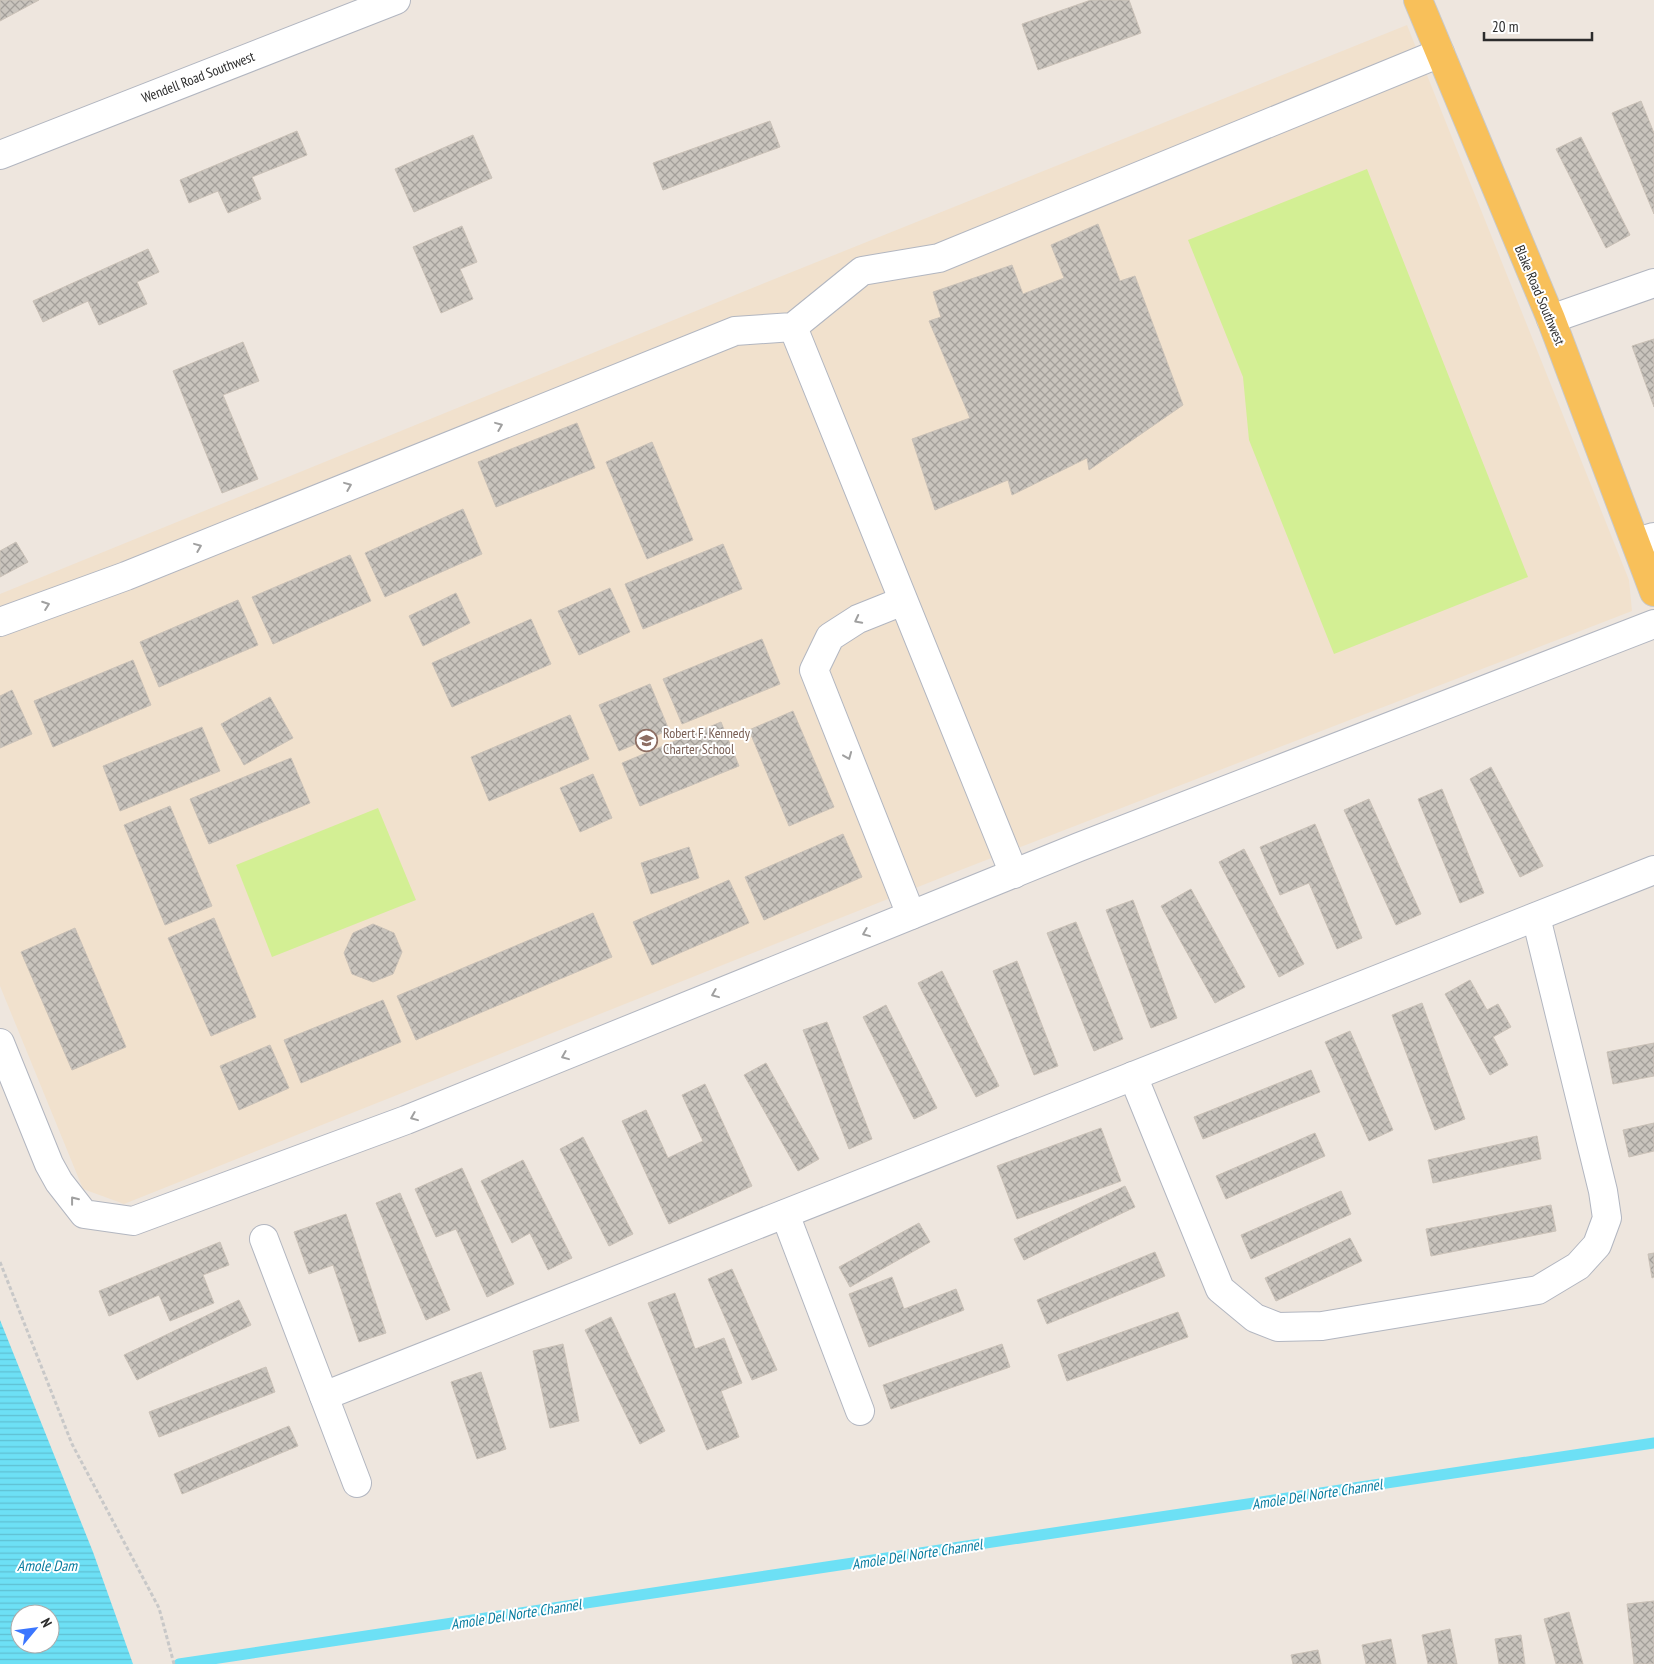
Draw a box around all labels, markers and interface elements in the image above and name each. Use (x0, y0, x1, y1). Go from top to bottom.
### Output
scale bar (1484, 10, 1592, 42)
text: 20 m (1492, 17, 1518, 36)
street label: Wendell Road Southwest (139, 47, 257, 107)
street label: Blake Road Southwest (1511, 242, 1569, 348)
one-way arrow (494, 422, 503, 432)
one-way arrow (343, 482, 352, 493)
one-way arrow (193, 543, 201, 553)
one-way arrow (41, 601, 50, 611)
one-way arrow (855, 614, 864, 624)
place label: Robert F. Kennedy Charter School (663, 724, 751, 758)
school or university icon: Robert F. Kennedy Charter School (635, 729, 659, 753)
one-way arrow (842, 751, 852, 760)
one-way arrow (862, 927, 871, 938)
one-way arrow (711, 988, 720, 999)
one-way arrow (561, 1049, 570, 1060)
one-way arrow (410, 1110, 419, 1121)
one-way arrow (71, 1197, 79, 1206)
water label: Amole Del Norte Channel (1250, 1474, 1385, 1514)
water label: Amole Del Norte Channel (850, 1534, 985, 1574)
water label: Amole Dam (17, 1556, 78, 1575)
water label: Amole Del Norte Channel (449, 1594, 584, 1634)
north arrow (10, 1604, 60, 1654)
text: N (37, 1615, 56, 1630)

